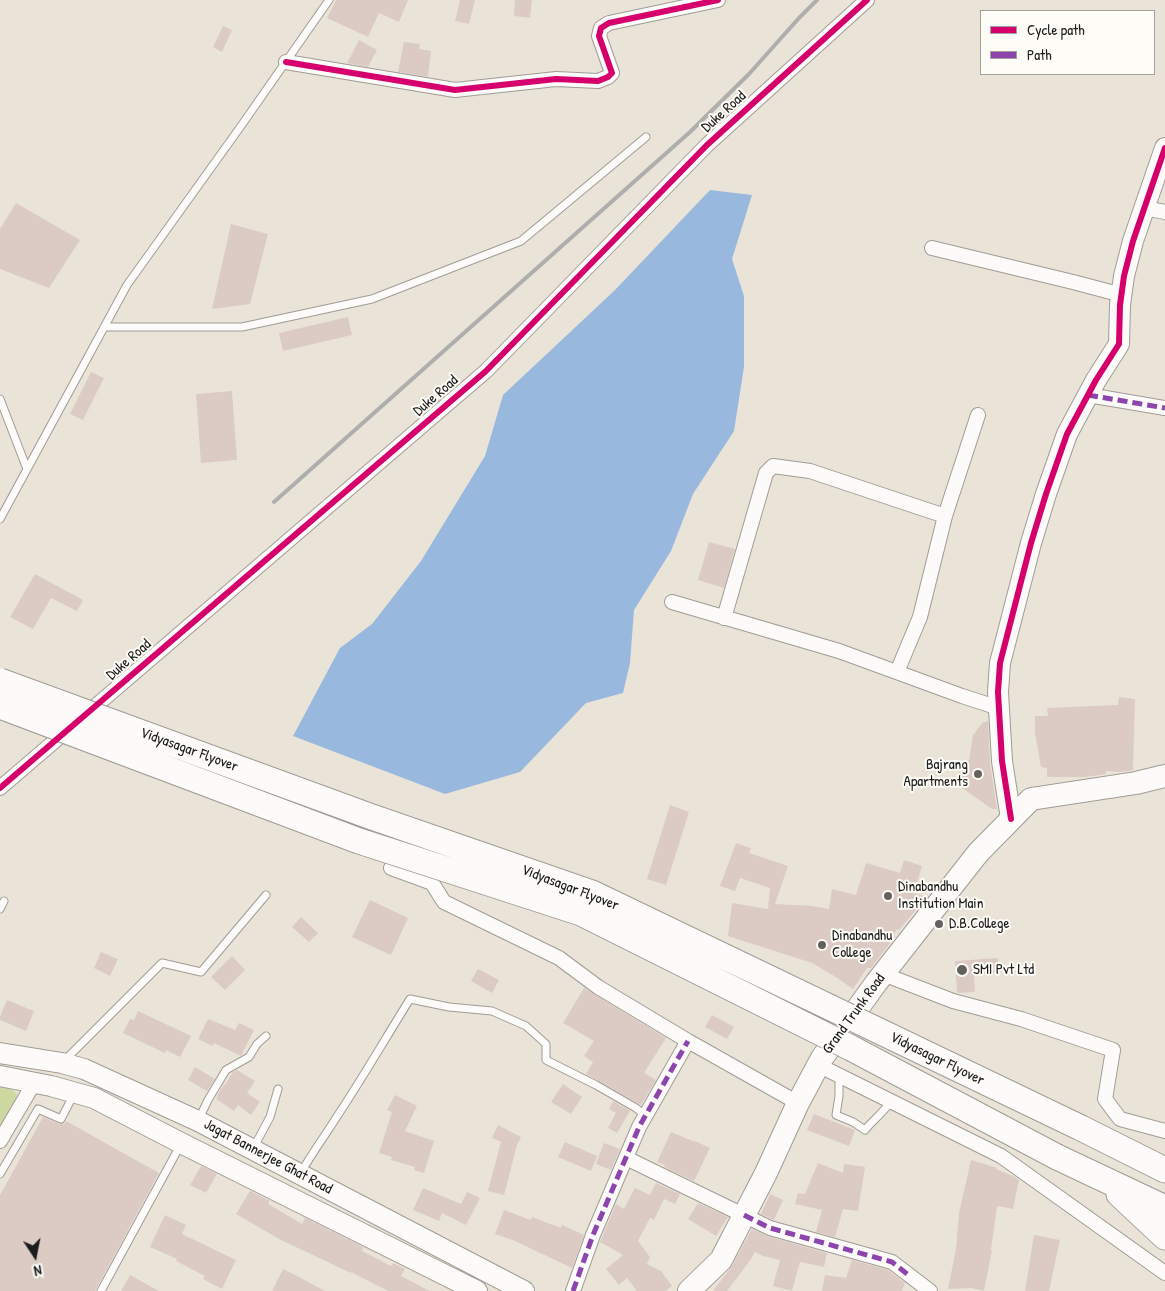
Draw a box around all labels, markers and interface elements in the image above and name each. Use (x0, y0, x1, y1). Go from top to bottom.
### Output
legend (980, 10, 1155, 75)
text: Cycle path (1027, 19, 1085, 40)
text: Path (1027, 44, 1052, 65)
street label: Duke Road (698, 87, 750, 137)
street label: Duke Road (410, 372, 462, 420)
street label: Duke Road (103, 636, 155, 684)
street label: Vidyasagar Flyover (138, 724, 240, 776)
place label: Bajrang Apartments (904, 756, 968, 791)
marker: Bajrang Apartments (972, 768, 984, 780)
street label: Vidyasagar Flyover (519, 861, 621, 915)
place label: Dinabandhu Institution Main (898, 878, 983, 913)
marker: Dinabandhu Institution Main (882, 890, 894, 902)
place label: D.B.College (949, 915, 1009, 933)
marker: D.B.College (933, 918, 945, 930)
place label: Dinabandhu College (832, 927, 892, 962)
marker: Dinabandhu College (816, 939, 828, 951)
place label: SMI Pvt Ltd (973, 961, 1034, 979)
marker: SMI Pvt Ltd (955, 963, 969, 977)
street label: Grand Trunk Road (819, 970, 889, 1058)
street label: Vidyasagar Flyover (887, 1028, 987, 1090)
street label: Jagat Bannerjee Ghat Road (201, 1116, 335, 1198)
north arrow (10, 1231, 60, 1281)
text: N (32, 1261, 43, 1281)

